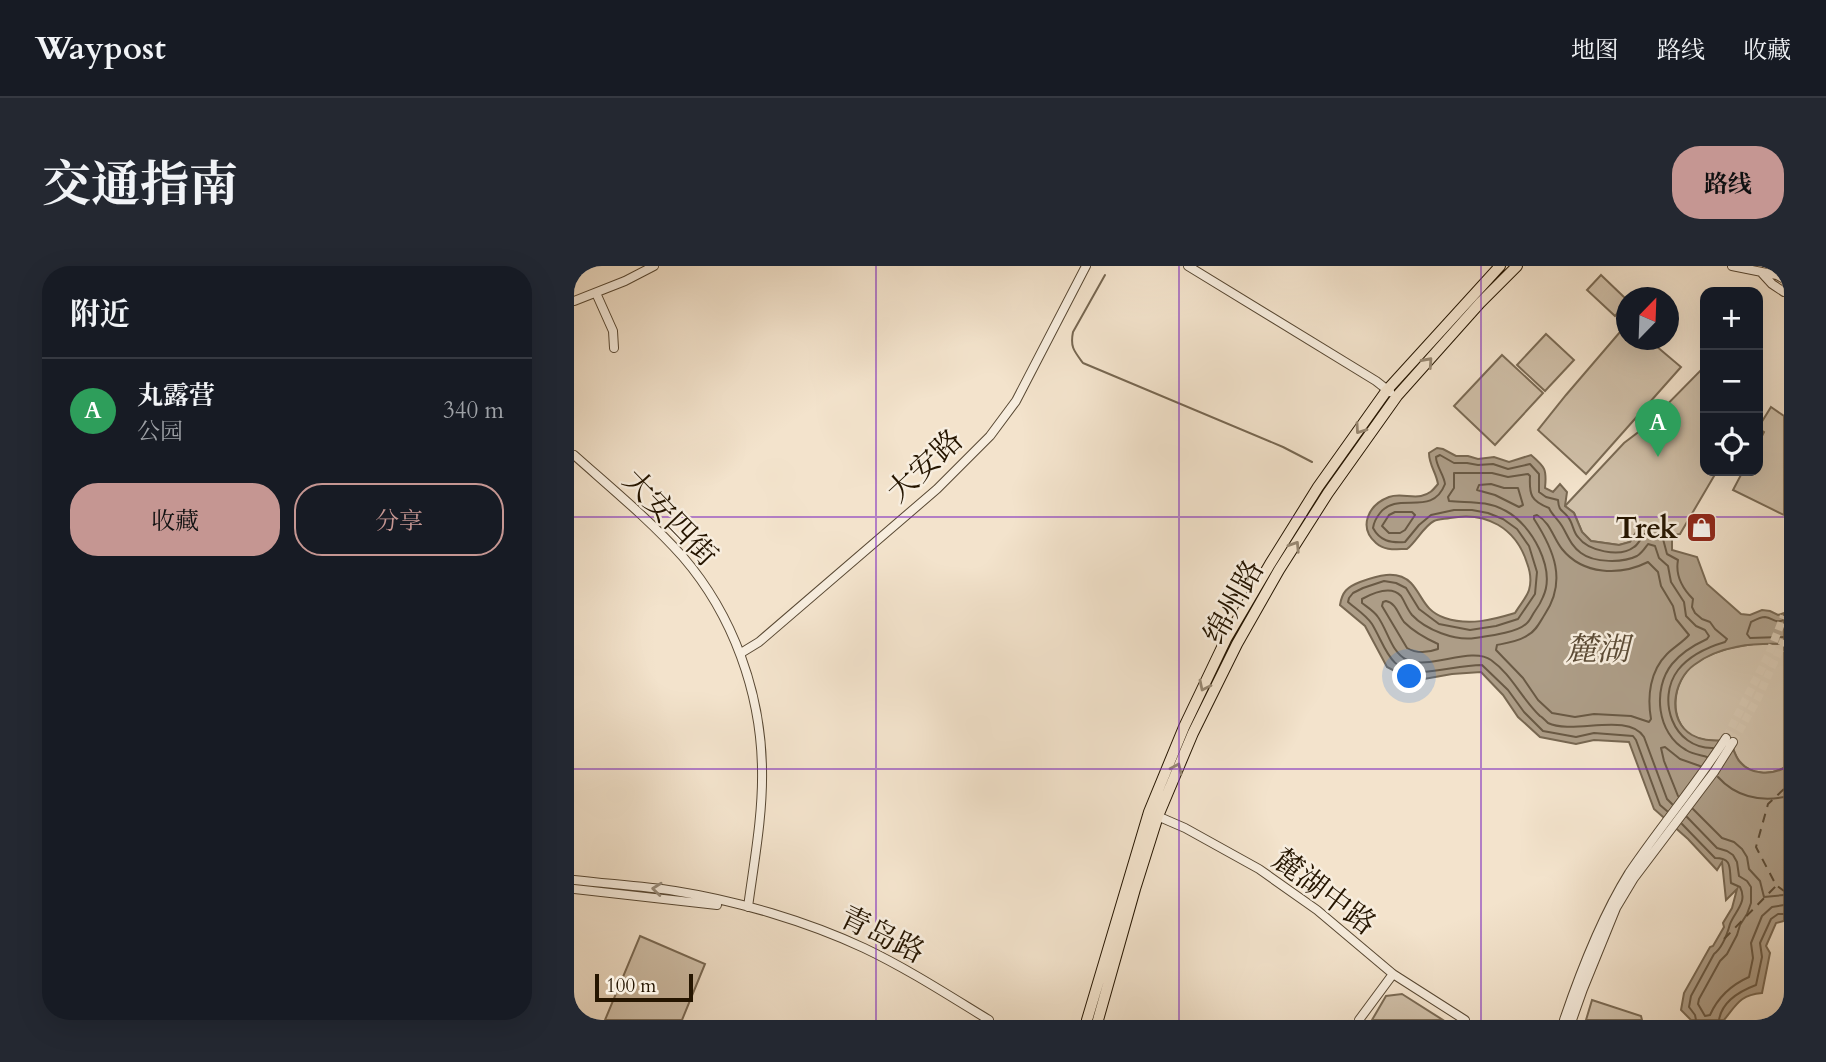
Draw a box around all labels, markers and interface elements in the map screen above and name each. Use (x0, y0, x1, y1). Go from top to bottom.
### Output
text: Waypost (35, 26, 166, 71)
text: 地图 (1571, 34, 1619, 67)
text: 路线 (1657, 34, 1705, 67)
text: 收藏 (1743, 34, 1791, 67)
button: 路线 (1672, 146, 1784, 219)
text: 交通指南 (42, 152, 238, 219)
north arrow (1616, 287, 1679, 350)
map controls (1700, 287, 1763, 476)
button: + (1700, 287, 1763, 350)
text: 附近 (70, 294, 130, 335)
button: − (1700, 350, 1763, 413)
one-way arrow (1420, 357, 1432, 370)
text: 丸露营 (137, 378, 215, 413)
text: A (84, 395, 102, 426)
text: 340 m (443, 395, 504, 426)
pin: A (1635, 399, 1681, 457)
button: locate (1700, 413, 1763, 476)
text: 公园 (137, 416, 183, 447)
street label: 大安路 (878, 420, 972, 512)
one-way arrow (1355, 421, 1368, 434)
street label: 大安四街 (614, 461, 726, 575)
button: 收藏 (70, 483, 280, 556)
button: 分享 (294, 483, 504, 556)
place label: Trek (1615, 508, 1678, 549)
shop icon: Trek (1684, 511, 1718, 545)
one-way arrow (1286, 540, 1299, 553)
street label: 绵州路 (1194, 553, 1274, 651)
water label: 麓湖 (1565, 628, 1634, 672)
your location (1392, 659, 1426, 693)
one-way arrow (1198, 679, 1212, 691)
one-way arrow (1169, 763, 1183, 776)
street label: 麓湖中路 (1264, 840, 1384, 944)
one-way arrow (652, 882, 663, 897)
street label: 青岛路 (833, 897, 931, 973)
scale bar (595, 971, 693, 1003)
text: 100 m (606, 973, 656, 999)

